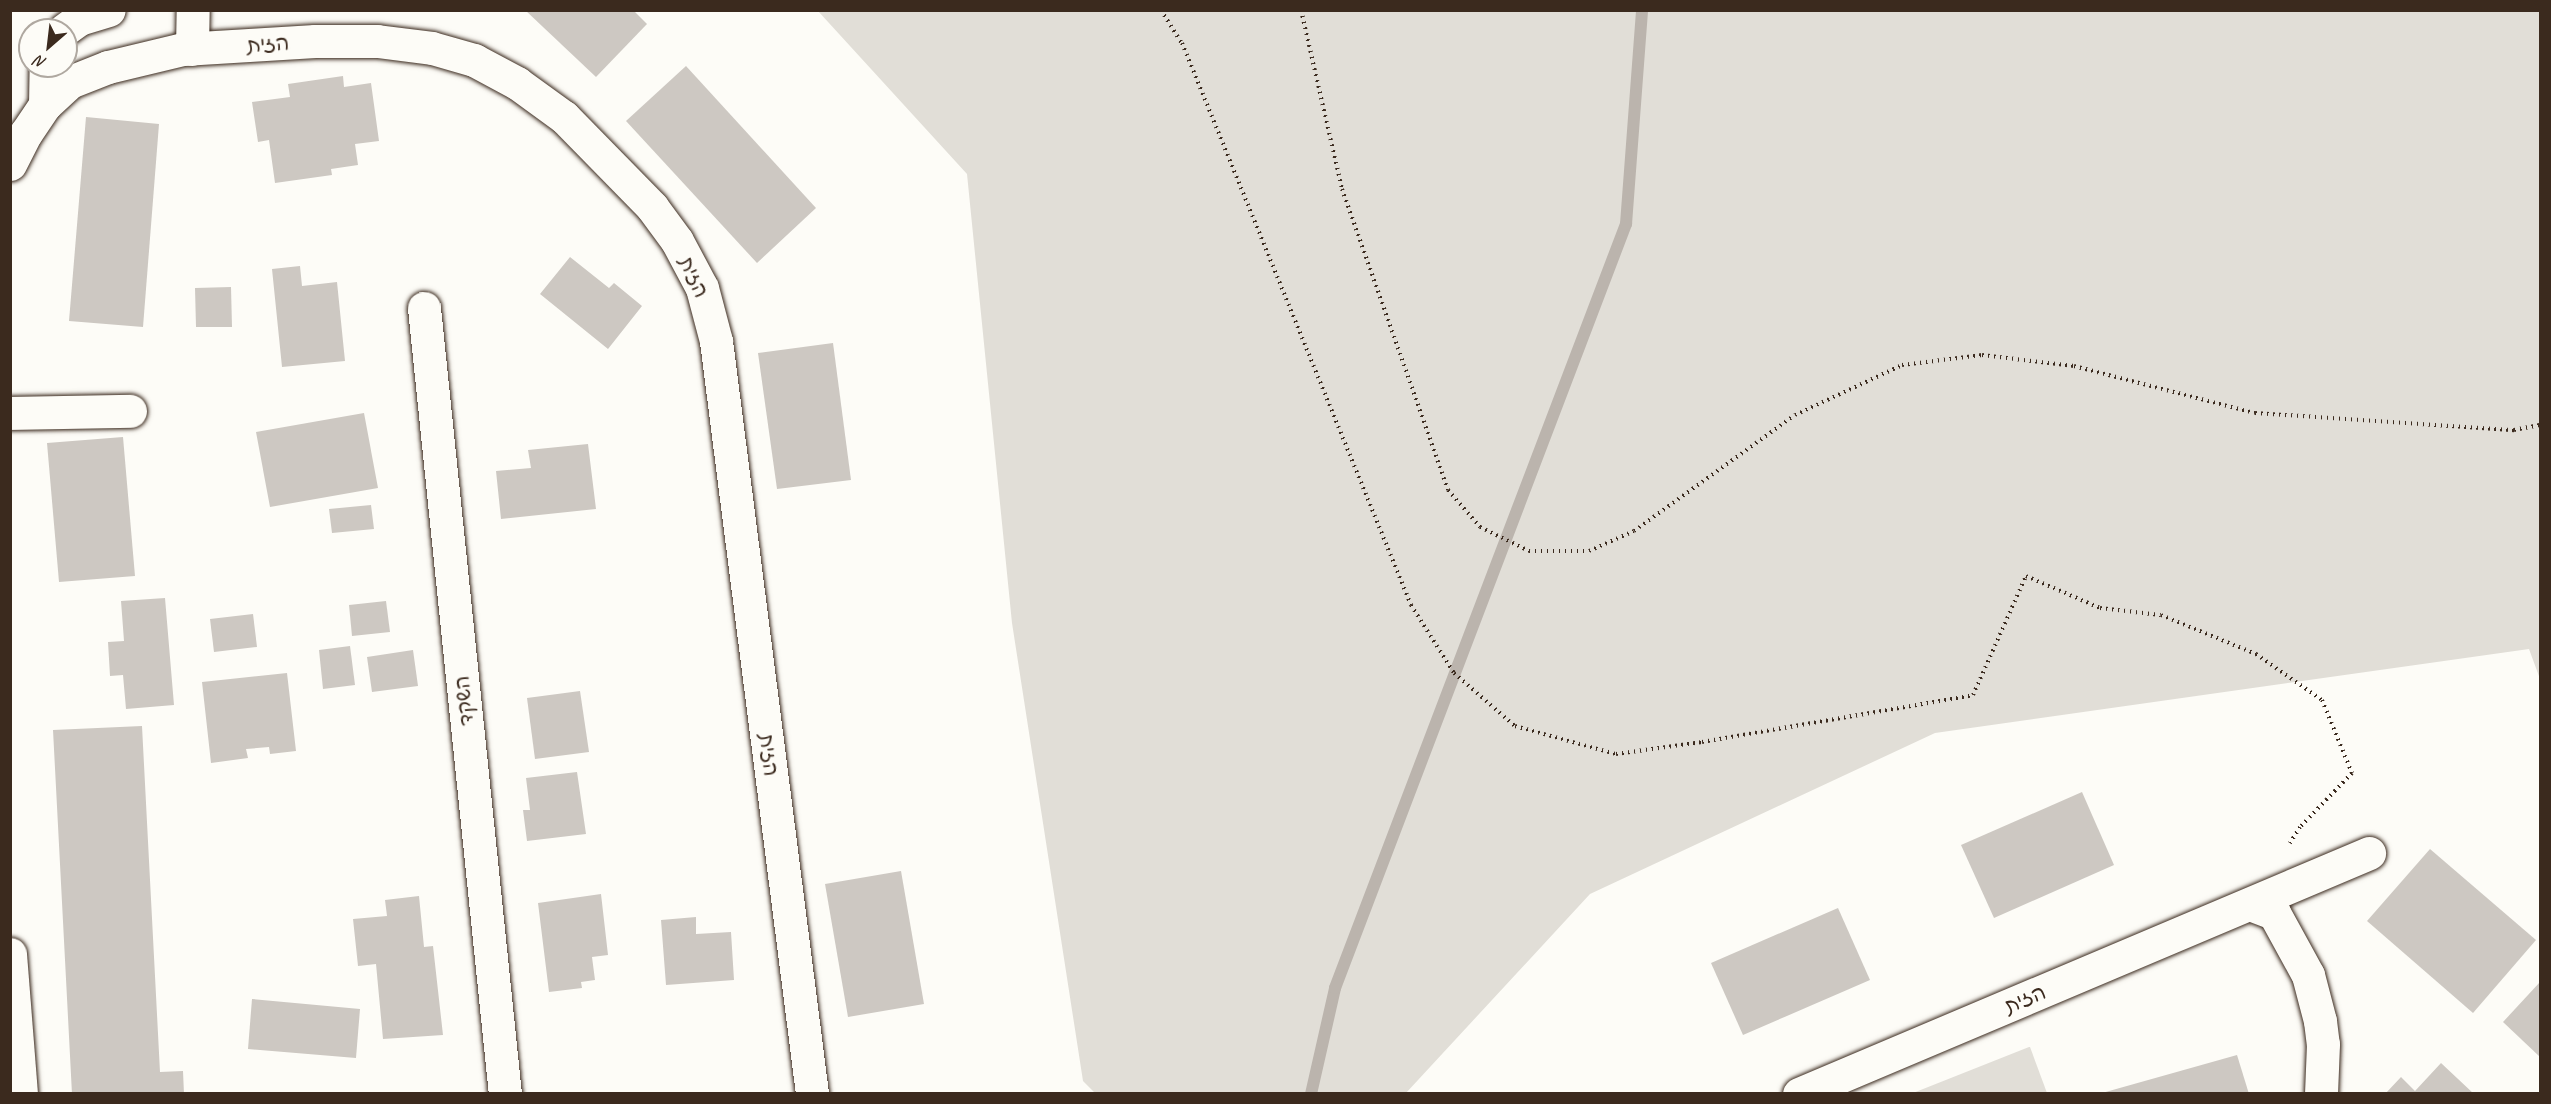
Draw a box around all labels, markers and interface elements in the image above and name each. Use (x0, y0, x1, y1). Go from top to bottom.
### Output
north arrow (18, 18, 78, 78)
street label: הזית (246, 30, 290, 58)
text: N (31, 51, 50, 73)
street label: הזית (674, 252, 714, 302)
street label: השקד (449, 675, 479, 727)
street label: הזית (754, 732, 784, 778)
street label: הזית (2001, 979, 2049, 1019)

